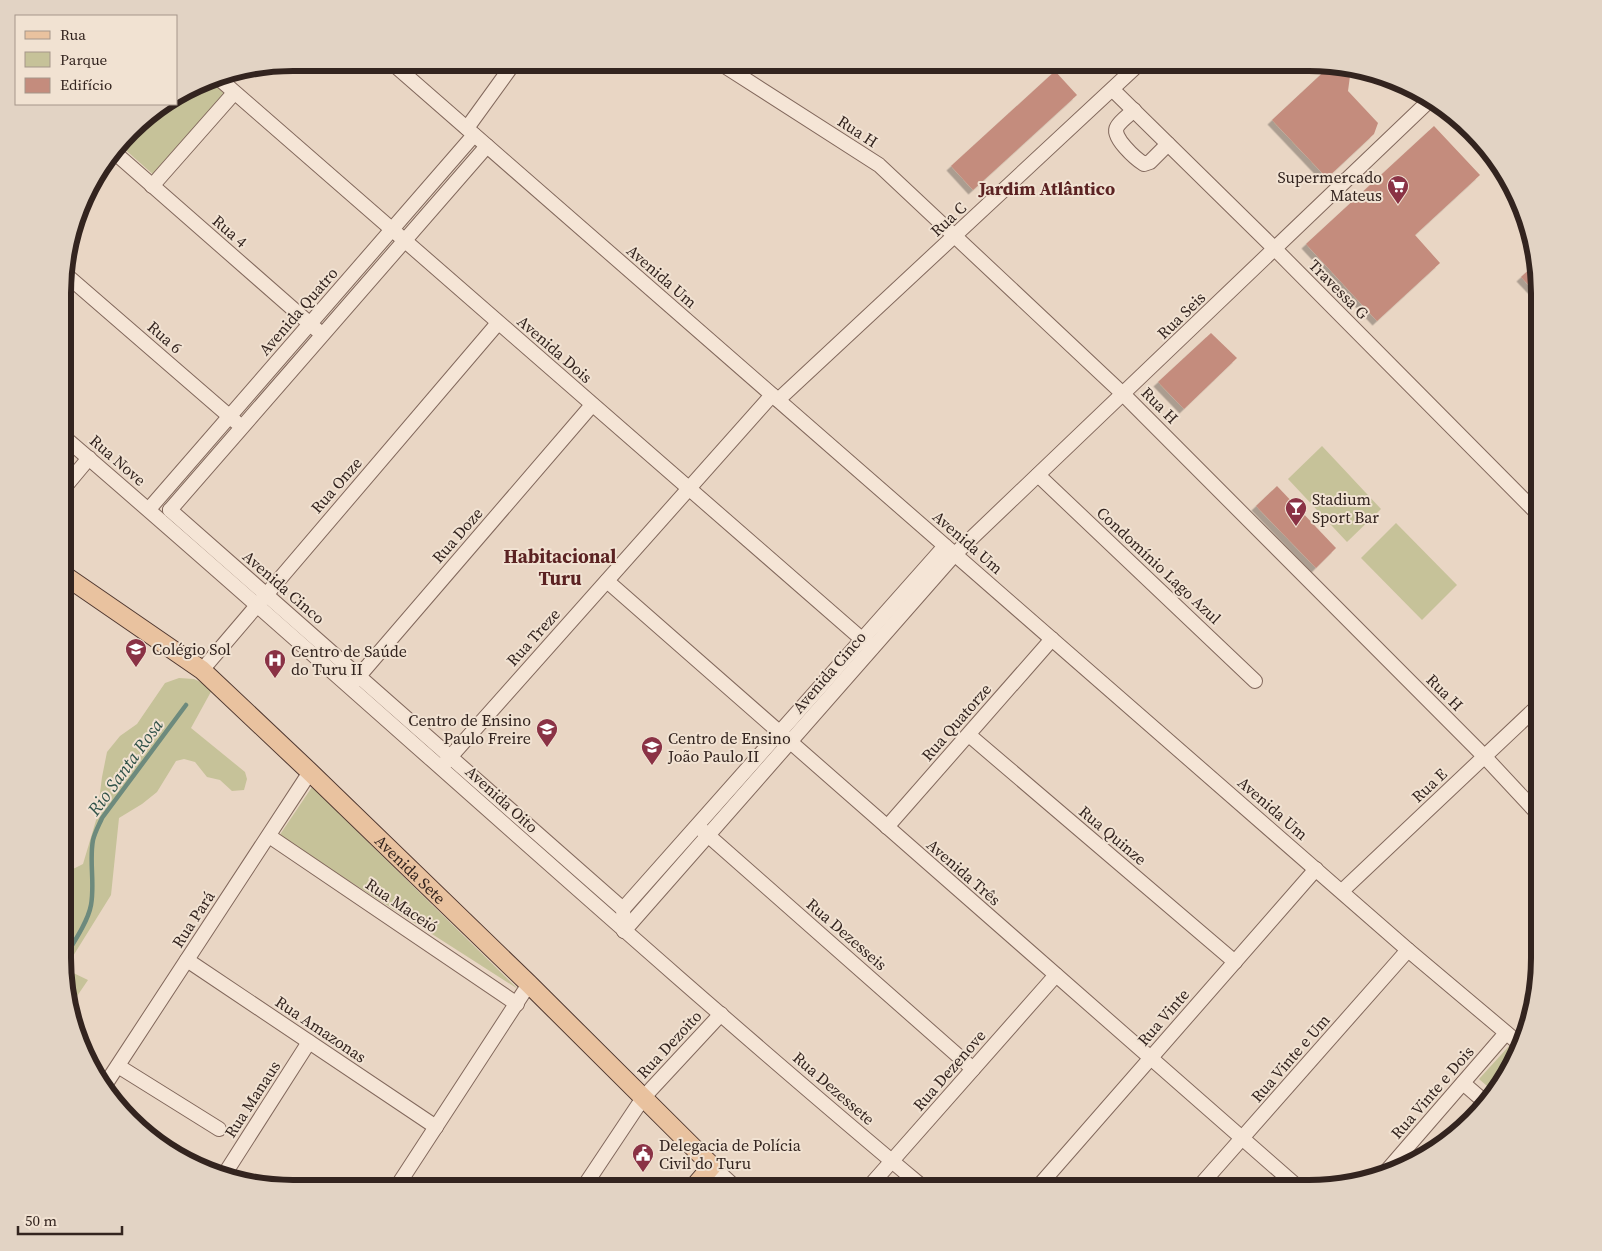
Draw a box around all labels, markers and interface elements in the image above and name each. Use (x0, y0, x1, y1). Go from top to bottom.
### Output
legend (15, 15, 178, 105)
text: Rua (60, 24, 86, 45)
text: Parque (60, 49, 108, 70)
text: Edifício (60, 74, 112, 95)
street label: Rua H (834, 110, 882, 152)
place label: Supermercado Mateus (1278, 166, 1382, 206)
supermarket icon: Supermercado Mateus (1386, 174, 1410, 205)
district label: Jardim Atlântico (978, 176, 1115, 201)
street label: Rua C (925, 197, 971, 241)
street label: Rua 4 (208, 210, 252, 252)
street label: Avenida Um (622, 239, 702, 313)
street label: Travessa G (1304, 254, 1374, 324)
street label: Avenida Quatro (254, 262, 343, 360)
street label: Rua Seis (1152, 286, 1210, 344)
street label: Avenida Dois (513, 310, 597, 388)
street label: Rua 6 (143, 316, 187, 358)
street label: Rua H (1137, 382, 1183, 428)
street label: Rua Nove (85, 429, 151, 491)
street label: Rua Onze (305, 452, 367, 518)
place label: Stadium Sport Bar (1312, 488, 1379, 528)
bar icon: Stadium Sport Bar (1284, 496, 1308, 527)
street label: Condomínio Lago Azul (1092, 501, 1226, 629)
street label: Rua Doze (427, 502, 487, 568)
street label: Avenida Um (928, 505, 1008, 579)
district label: Habitacional Turu (503, 543, 617, 591)
street label: Avenida Cinco (238, 545, 330, 629)
street label: Rua Treze (501, 603, 565, 671)
street label: Avenida Cinco (787, 626, 871, 718)
school or university icon: Colégio Sol (124, 637, 148, 668)
place label: Colégio Sol (152, 638, 231, 660)
place label: Centro de Saúde do Turu II (291, 640, 407, 680)
hospital icon: Centro de Saúde do Turu II (263, 648, 287, 679)
street label: Rua H (1422, 669, 1468, 715)
street label: Rua Quatorze (916, 678, 996, 766)
place label: Centro de Ensino Paulo Freire (408, 709, 531, 749)
water label: Rio Santa Rosa (81, 713, 169, 821)
school or university icon: Centro de Ensino Paulo Freire (535, 717, 559, 748)
place label: Centro de Ensino João Paulo II (667, 727, 791, 767)
school or university icon: Centro de Ensino João Paulo II (640, 735, 664, 766)
street label: Avenida Oito (461, 760, 543, 838)
street label: Rua E (1406, 763, 1452, 807)
street label: Avenida Um (1233, 771, 1313, 845)
street label: Rua Quinze (1075, 800, 1151, 870)
street label: Avenida Sete (370, 830, 451, 909)
street label: Avenida Três (922, 834, 1006, 910)
street label: Rua Maceió (361, 873, 443, 938)
street label: Rua Pará (166, 886, 220, 952)
street label: Rua Dezesseis (802, 893, 892, 975)
street label: Rua Vinte (1132, 984, 1194, 1050)
street label: Rua Amazonas (271, 990, 371, 1068)
street label: Rua Dezoito (632, 1005, 706, 1083)
street label: Rua Vinte e Um (1246, 1009, 1334, 1107)
street label: Rua Dezenove (908, 1025, 990, 1115)
street label: Rua Vinte e Dois (1385, 1041, 1479, 1143)
street label: Rua Dezessete (788, 1046, 880, 1130)
street label: Rua Manaus (219, 1056, 285, 1142)
place label: Delegacia de Polícia Civil do Turu (659, 1134, 802, 1174)
public building icon: Delegacia de Polícia Civil do Turu (631, 1142, 655, 1173)
scale bar (18, 1204, 121, 1236)
text: 50 m (25, 1210, 57, 1231)

